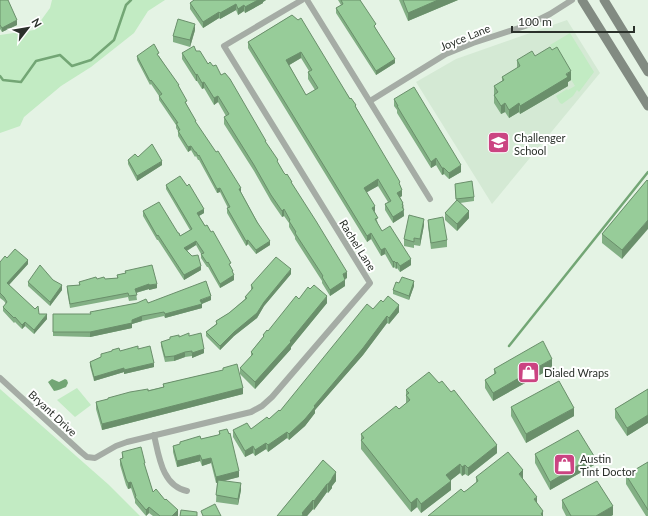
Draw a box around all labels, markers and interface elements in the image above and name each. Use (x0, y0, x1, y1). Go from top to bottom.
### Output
north arrow (8, 8, 48, 48)
scale bar (512, 8, 634, 34)
text: 100 m (518, 14, 552, 29)
text: N (29, 16, 45, 30)
street label: Joyce Lane (438, 21, 492, 53)
school or university icon: Challenger School (485, 130, 511, 156)
place label: Challenger School (514, 131, 566, 157)
street label: Rachel Lane (337, 217, 379, 273)
shop icon: Dialed Wraps (515, 359, 541, 385)
place label: Dialed Wraps (544, 366, 609, 379)
street label: Bryant Drive (26, 387, 80, 439)
shop icon: Austin Tint Doctor (551, 451, 577, 477)
place label: Austin Tint Doctor (580, 452, 636, 478)

